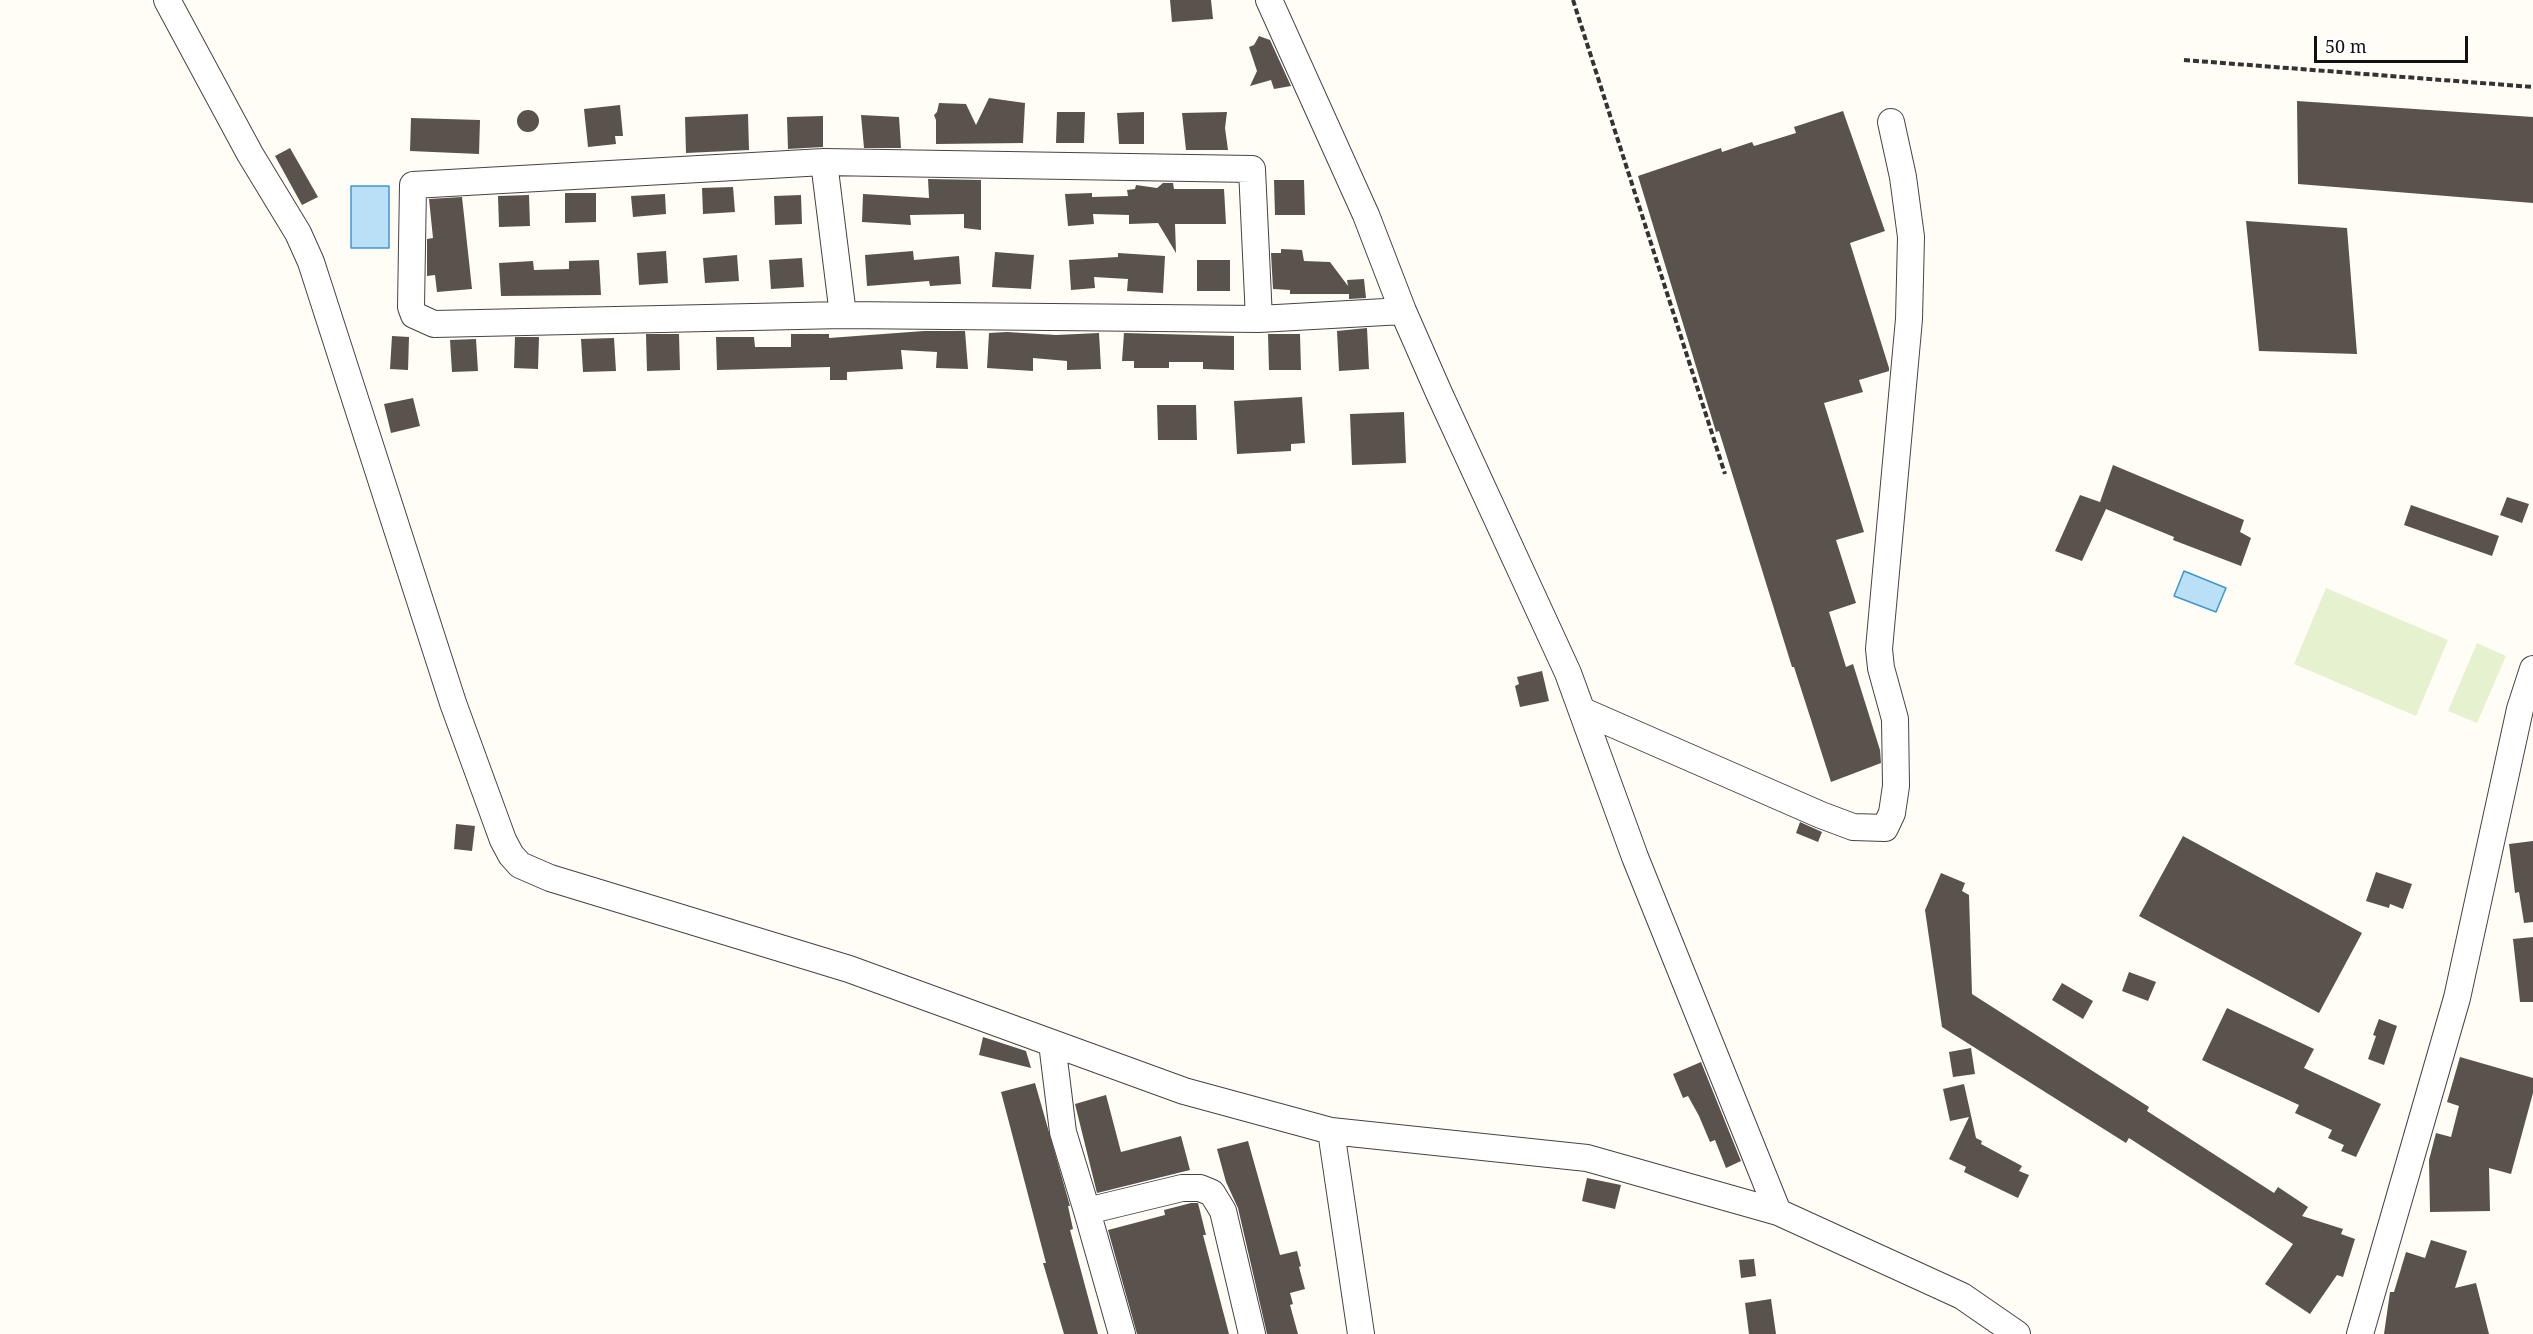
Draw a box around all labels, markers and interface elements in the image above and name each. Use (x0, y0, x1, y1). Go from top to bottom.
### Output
scale bar (2317, 24, 2472, 62)
text: 50 m (2325, 34, 2367, 58)

